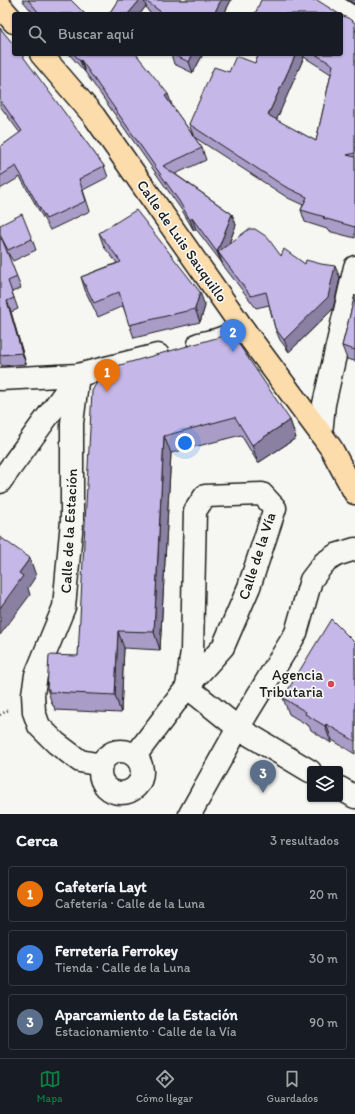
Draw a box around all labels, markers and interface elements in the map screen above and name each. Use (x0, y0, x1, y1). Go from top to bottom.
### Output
search box (12, 12, 343, 56)
icon: search (26, 23, 48, 45)
text: Buscar aquí (58, 25, 134, 43)
street label: Calle de Luis Sauquillo (133, 176, 231, 306)
pin: 2 (220, 319, 246, 352)
pin: 1 (94, 359, 120, 392)
your location (175, 433, 195, 453)
street label: Calle de la Estación (57, 468, 81, 594)
street label: Calle de la Vía (234, 510, 280, 602)
place label: Agencia Tributaria (259, 666, 324, 701)
marker: Agencia Tributaria (326, 679, 336, 689)
pin: 3 (250, 760, 276, 793)
map controls (307, 766, 343, 802)
button: layers (307, 766, 343, 802)
text: Cerca (16, 830, 58, 850)
text: 3 resultados (270, 833, 339, 848)
text: Cafetería Layt (55, 878, 147, 896)
text: 1 (27, 887, 33, 902)
text: 20 m (309, 887, 338, 902)
text: Cafetería · Calle de la Luna (55, 896, 205, 911)
text: Ferretería Ferrokey (55, 942, 178, 960)
text: 2 (27, 951, 33, 966)
text: 30 m (309, 951, 338, 966)
text: Tienda · Calle de la Luna (55, 960, 190, 975)
text: Aparcamiento de la Estación (55, 1006, 238, 1024)
text: 3 (26, 1015, 34, 1030)
text: 90 m (309, 1015, 338, 1030)
text: Estacionamiento · Calle de la Vía (55, 1024, 236, 1039)
tab: Mapa (37, 1068, 62, 1105)
tab: Cómo llegar (136, 1068, 193, 1105)
tab: Guardados (267, 1068, 318, 1105)

